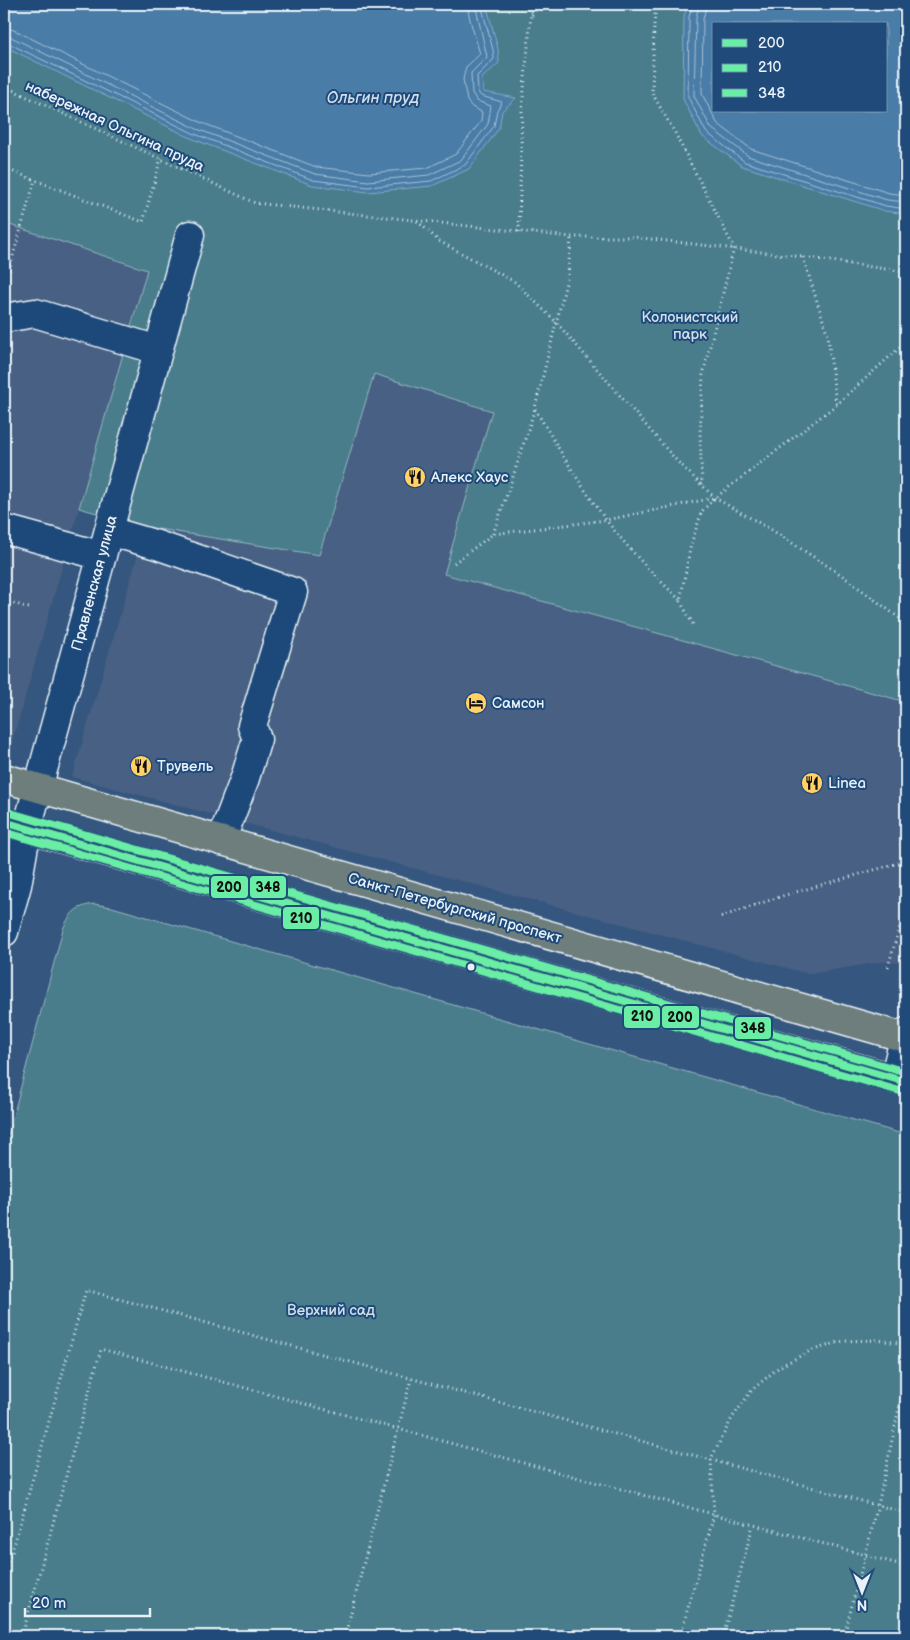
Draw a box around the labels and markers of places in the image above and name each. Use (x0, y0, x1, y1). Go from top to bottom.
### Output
restaurant icon: Алекс Хаус (403, 465, 427, 489)
place label: Алекс Хаус (430, 468, 509, 487)
hotel icon: Самсон (464, 691, 488, 715)
place label: Самсон (492, 694, 545, 713)
restaurant icon: Трувель (129, 754, 153, 778)
place label: Трувель (157, 757, 214, 776)
restaurant icon: Linea (800, 771, 824, 795)
place label: Linea (828, 774, 866, 793)
unlabelled marker (466, 962, 476, 972)

